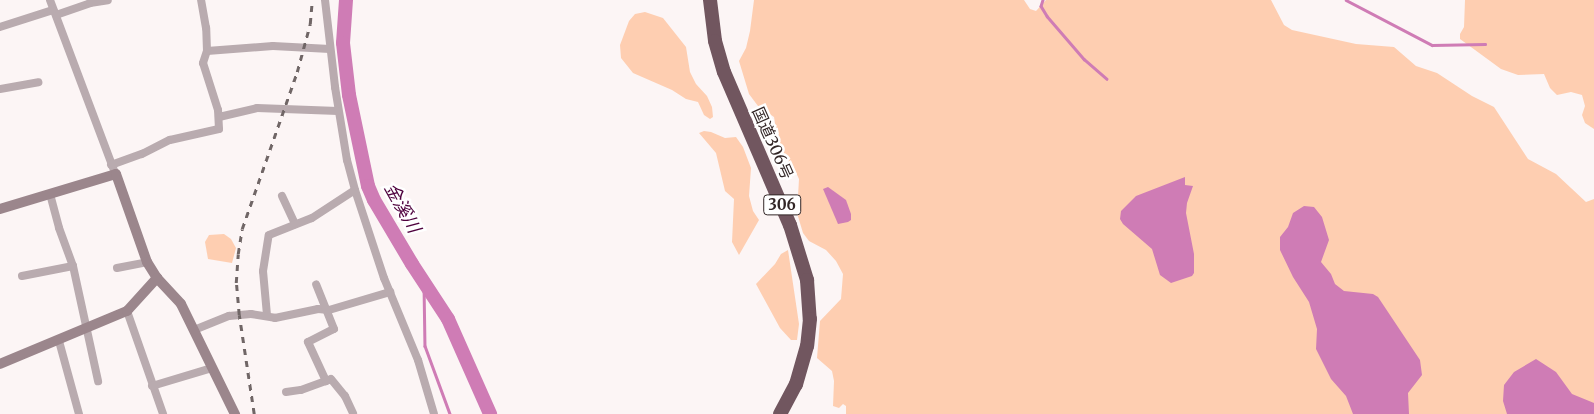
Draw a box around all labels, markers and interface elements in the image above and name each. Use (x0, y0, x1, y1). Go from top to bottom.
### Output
street label: 国道306号 (749, 104, 797, 182)
water label: 金溪川 (379, 179, 425, 237)
road number: 306 (762, 192, 802, 218)

